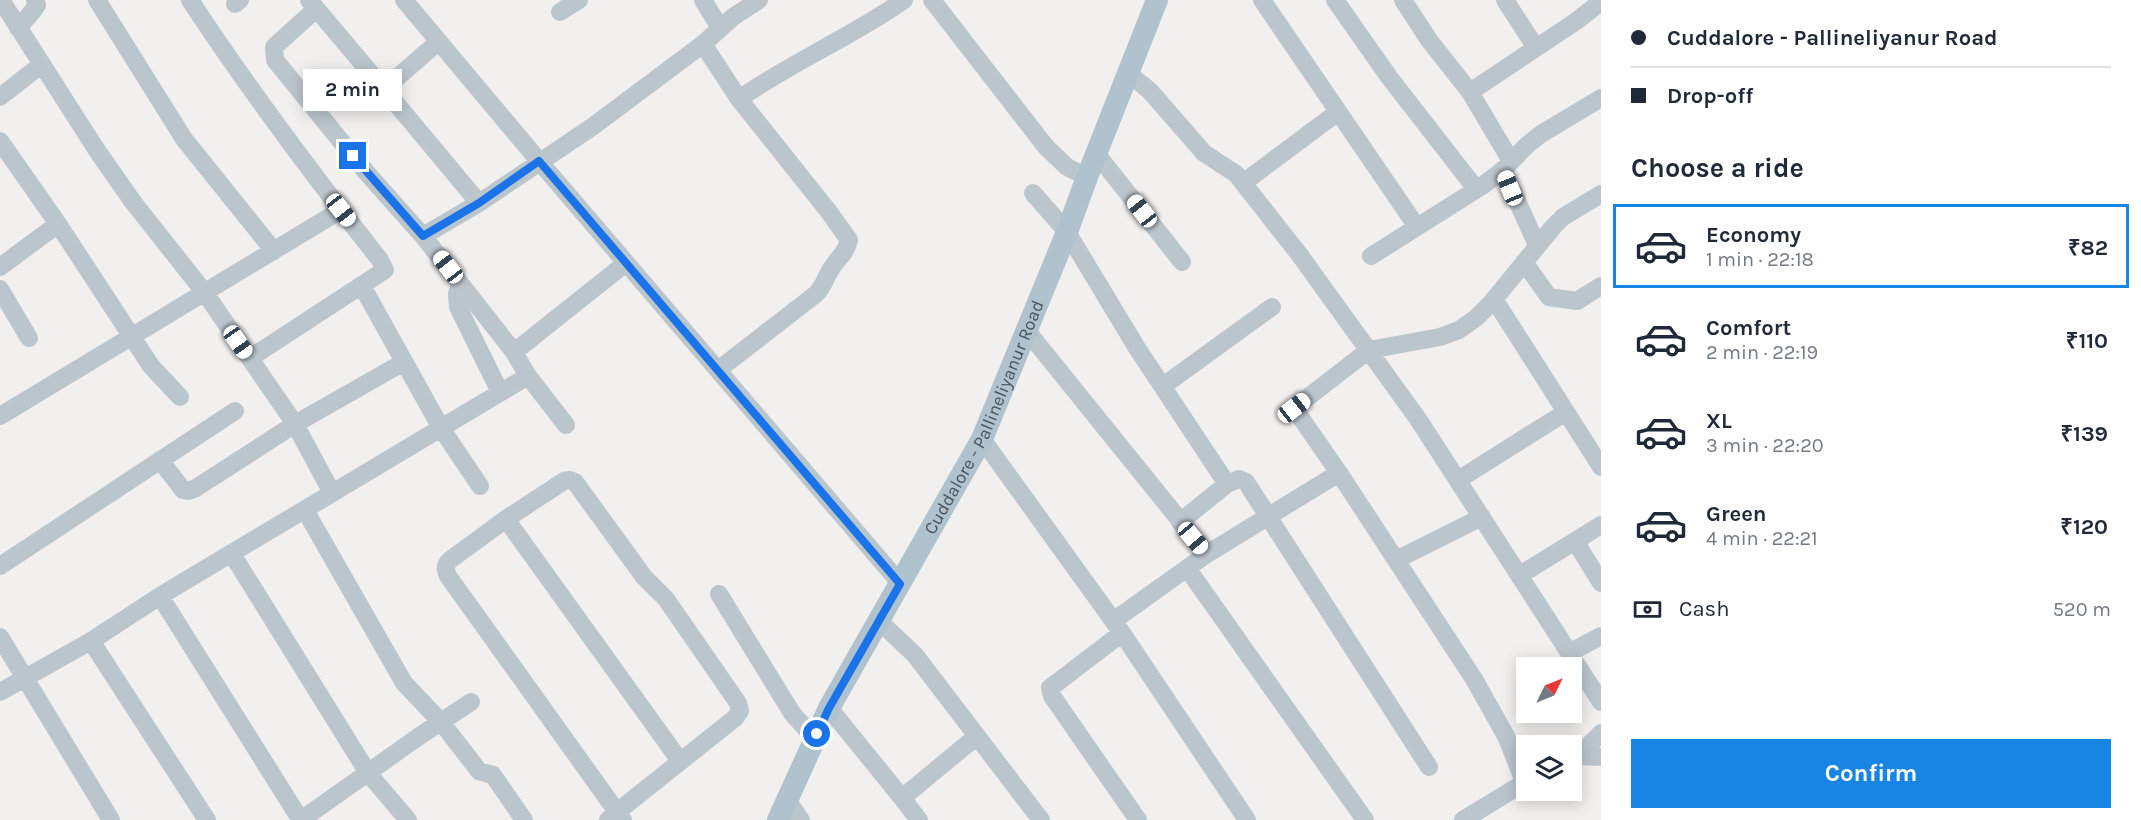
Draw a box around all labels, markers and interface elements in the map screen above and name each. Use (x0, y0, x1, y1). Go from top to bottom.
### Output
text: Cuddalore - Pallineliyanur Road (1667, 25, 1998, 51)
callout: 2 min (304, 69, 403, 111)
text: 2 min (325, 78, 380, 101)
text: Drop-off (1667, 83, 1753, 109)
route end (339, 142, 366, 169)
text: Choose a ride (1631, 152, 1804, 184)
car (1495, 168, 1525, 208)
car (323, 190, 359, 230)
car (1124, 191, 1160, 231)
icon: car (1634, 219, 1688, 273)
text: Economy (1706, 222, 1801, 248)
text: ₹82 (2068, 235, 2108, 261)
car (430, 247, 466, 287)
text: 1 min · 22:18 (1706, 248, 1814, 271)
street label: Cuddalore - Pallineliyanur Road (919, 297, 1049, 538)
icon: car (1634, 312, 1688, 366)
text: Comfort (1706, 315, 1791, 341)
car (220, 322, 256, 362)
text: ₹110 (2066, 328, 2108, 354)
text: 2 min · 22:19 (1706, 341, 1818, 364)
car (1274, 390, 1314, 426)
icon: car (1634, 405, 1688, 459)
text: XL (1706, 408, 1732, 434)
text: ₹139 (2060, 421, 2108, 447)
text: 3 min · 22:20 (1706, 434, 1824, 457)
icon: car (1634, 498, 1688, 552)
text: Green (1706, 501, 1767, 527)
text: ₹120 (2060, 514, 2108, 540)
car (1175, 518, 1211, 558)
text: 4 min · 22:21 (1706, 527, 1818, 550)
icon: cash (1631, 593, 1664, 626)
text: Cash (1679, 596, 1729, 622)
text: 520 m (2053, 598, 2111, 621)
north arrow (1516, 657, 1582, 723)
map controls (1516, 657, 1582, 801)
route start (803, 720, 830, 747)
button: layers (1516, 735, 1582, 801)
button: Confirm (1631, 739, 2111, 808)

